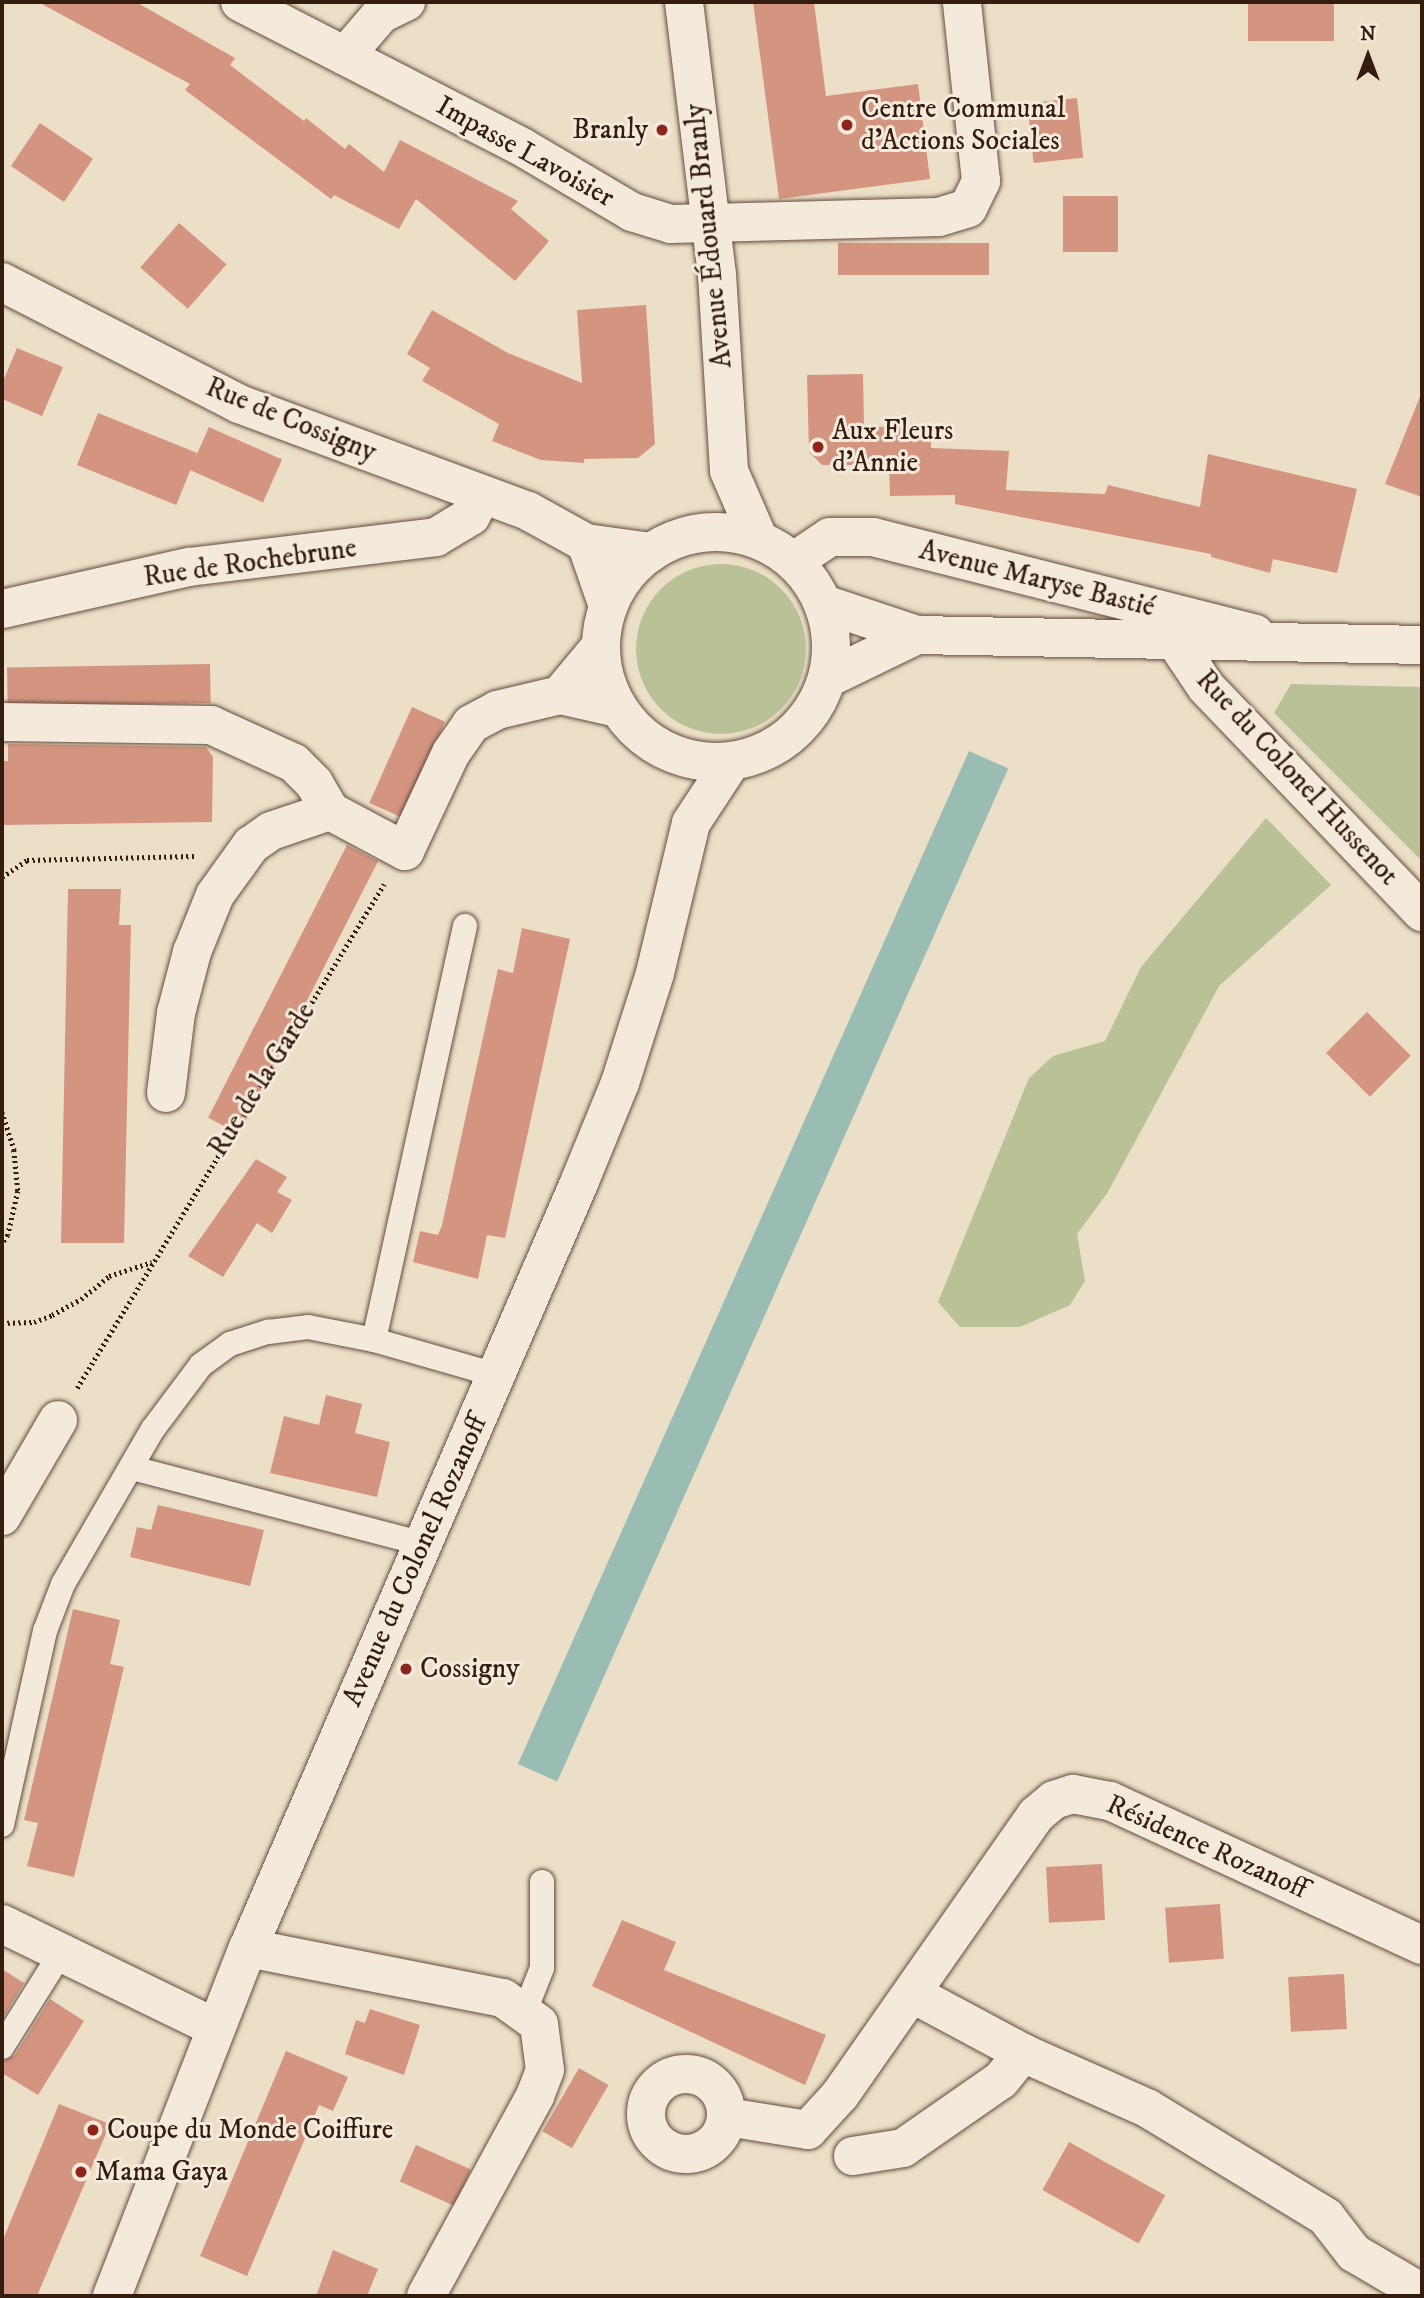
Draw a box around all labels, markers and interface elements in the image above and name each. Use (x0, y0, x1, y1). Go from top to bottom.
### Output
north arrow (1333, 21, 1403, 91)
text: N (1360, 23, 1376, 46)
street label: Impasse Lavoisier (430, 89, 620, 215)
place label: Centre Communal d'Actions Sociales (861, 92, 1065, 158)
street label: Avenue Édouard Branly (678, 102, 740, 370)
place label: Branly (572, 113, 648, 147)
marker: Centre Communal d'Actions Sociales (839, 117, 855, 133)
marker: Branly (654, 122, 670, 138)
street label: Rue de Cossigny (201, 371, 381, 469)
place label: Aux Fleurs d'Annie (832, 414, 953, 480)
marker: Aux Fleurs d'Annie (810, 439, 826, 455)
street label: Rue de Rochebrune (141, 531, 359, 595)
street label: Avenue Maryse Bastié (916, 533, 1158, 625)
street label: Rue du Colonel Hussenot (1189, 663, 1405, 893)
street label: Rue de la Garde (201, 997, 323, 1163)
street label: Avenue du Colonel Rozanoff (336, 1410, 494, 1712)
place label: Cossigny (420, 1652, 520, 1686)
marker: Cossigny (398, 1661, 414, 1677)
street label: Résidence Rozanoff (1101, 1788, 1313, 1906)
place label: Coupe du Monde Coiffure (107, 2113, 393, 2147)
marker: Coupe du Monde Coiffure (85, 2122, 101, 2138)
place label: Mama Gaya (95, 2155, 228, 2189)
marker: Mama Gaya (73, 2164, 89, 2180)

